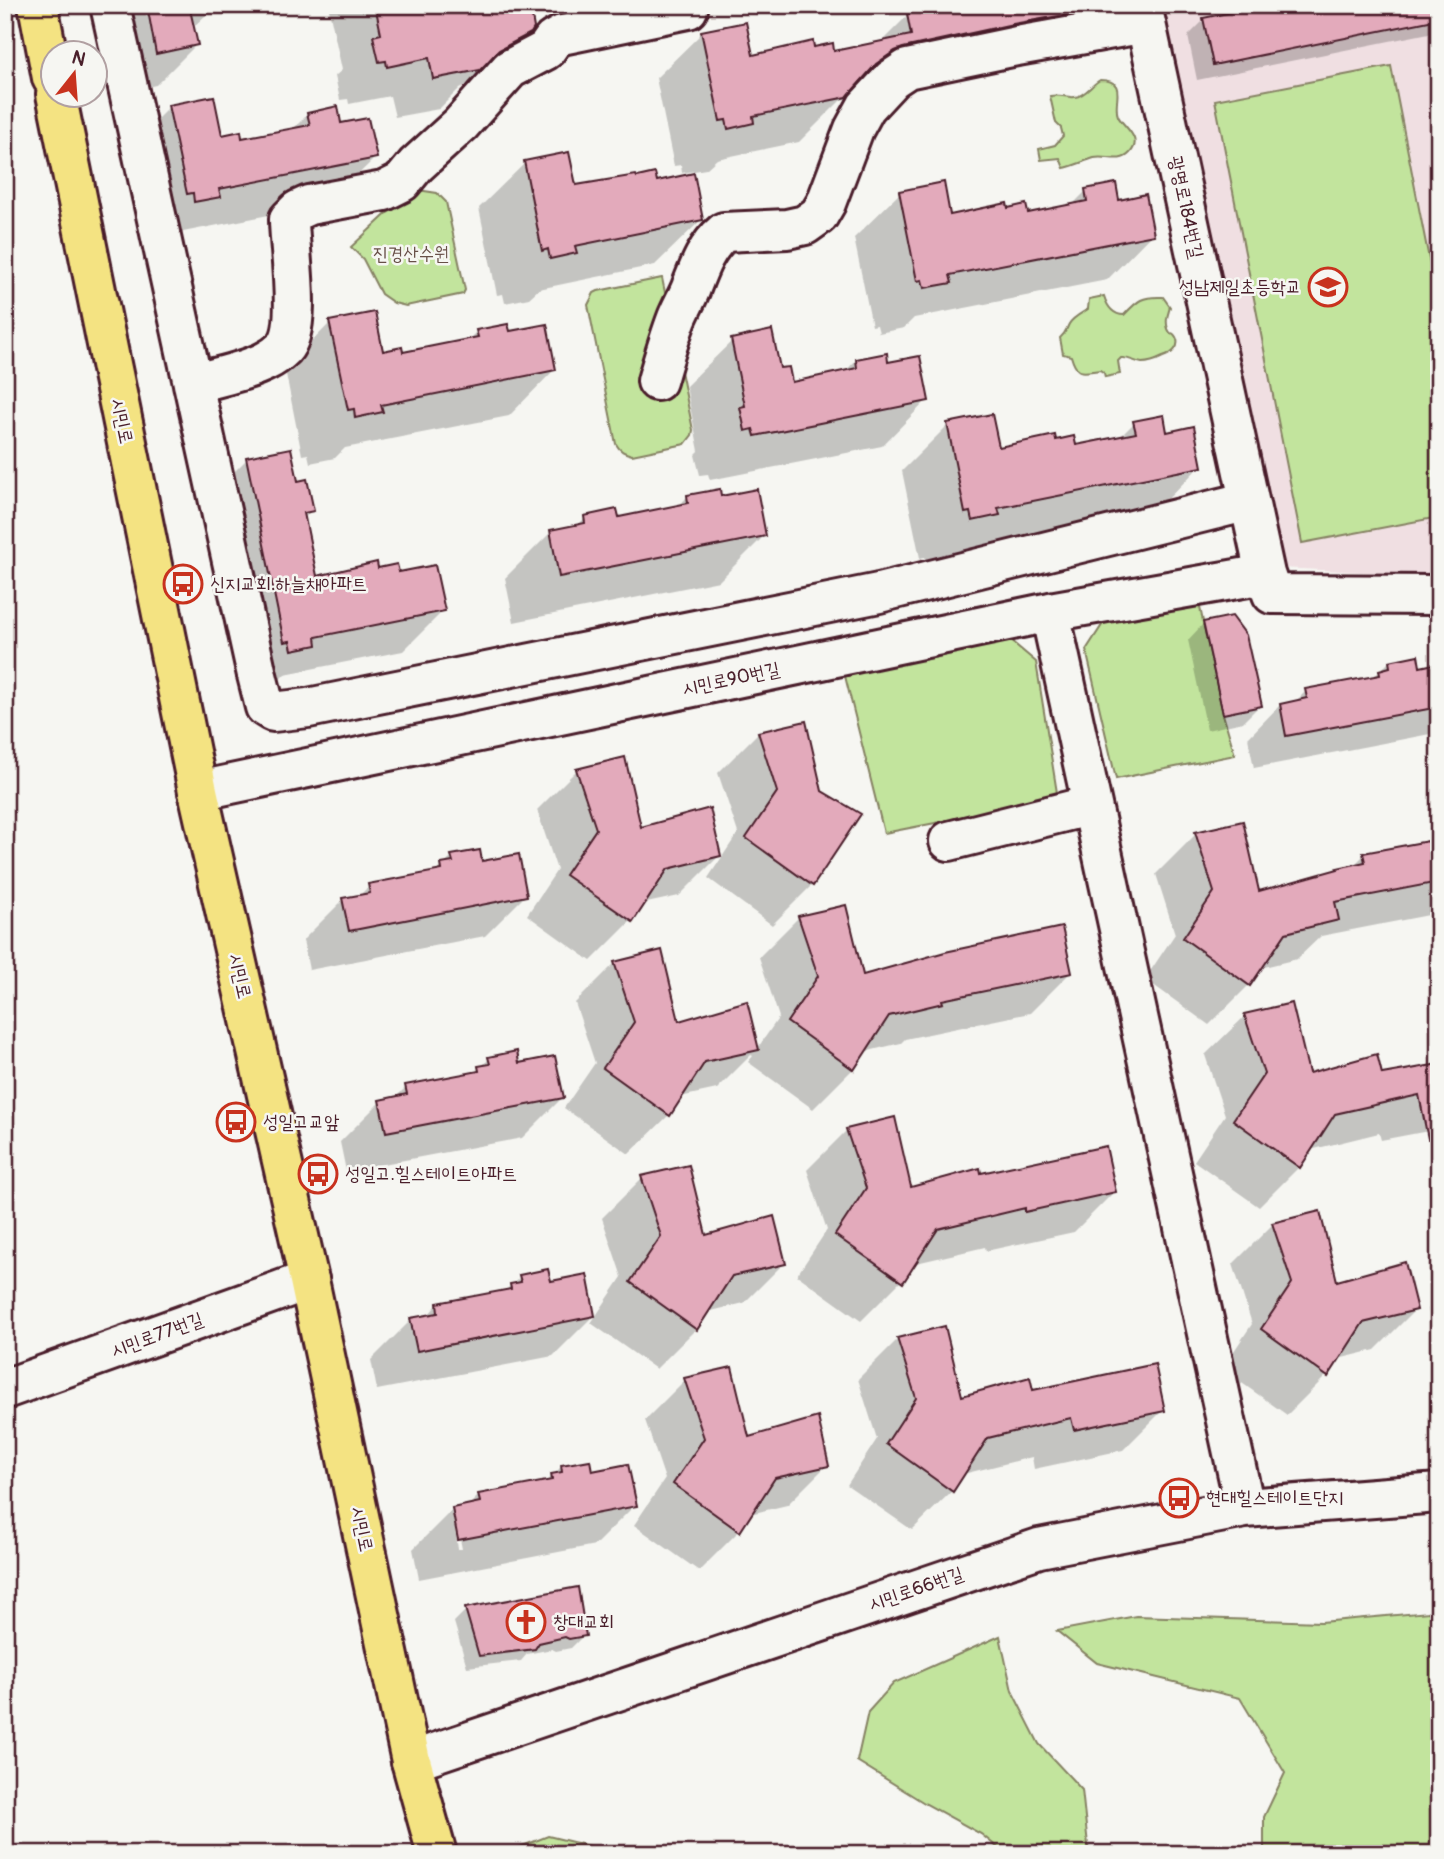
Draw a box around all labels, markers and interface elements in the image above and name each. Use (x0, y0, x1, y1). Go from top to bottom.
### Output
north arrow (38, 38, 108, 108)
text: N (69, 45, 88, 72)
street label: 광명로184번길 (1163, 153, 1209, 261)
park label: 진경산수원 (373, 242, 449, 266)
school or university icon: 성남제일초등학교 (1307, 266, 1349, 308)
place label: 성남제일초등학교 (1179, 275, 1301, 299)
street label: 시민로 (105, 396, 139, 446)
bus stop icon: 신지교회.하늘채아파트 (162, 563, 204, 605)
place label: 신지교회.하늘채아파트 (210, 572, 367, 596)
street label: 시민로90번길 (680, 657, 782, 701)
street label: 시민로 (223, 951, 257, 1001)
bus stop icon: 성일고교앞 (215, 1101, 257, 1143)
place label: 성일고교앞 (263, 1110, 339, 1134)
bus stop icon: 성일고.힐스테이트아파트 (297, 1153, 339, 1195)
place label: 성일고.힐스테이트아파트 (345, 1162, 517, 1186)
street label: 시민로77번길 (108, 1307, 206, 1363)
bus stop icon: 현대힐스테이트단지 (1158, 1477, 1200, 1519)
place label: 현대힐스테이트단지 (1206, 1486, 1344, 1510)
street label: 시민로 (345, 1504, 379, 1554)
street label: 시민로66번길 (865, 1562, 967, 1616)
church icon: 창대교회 (505, 1601, 547, 1643)
place label: 창대교회 (553, 1610, 614, 1634)

